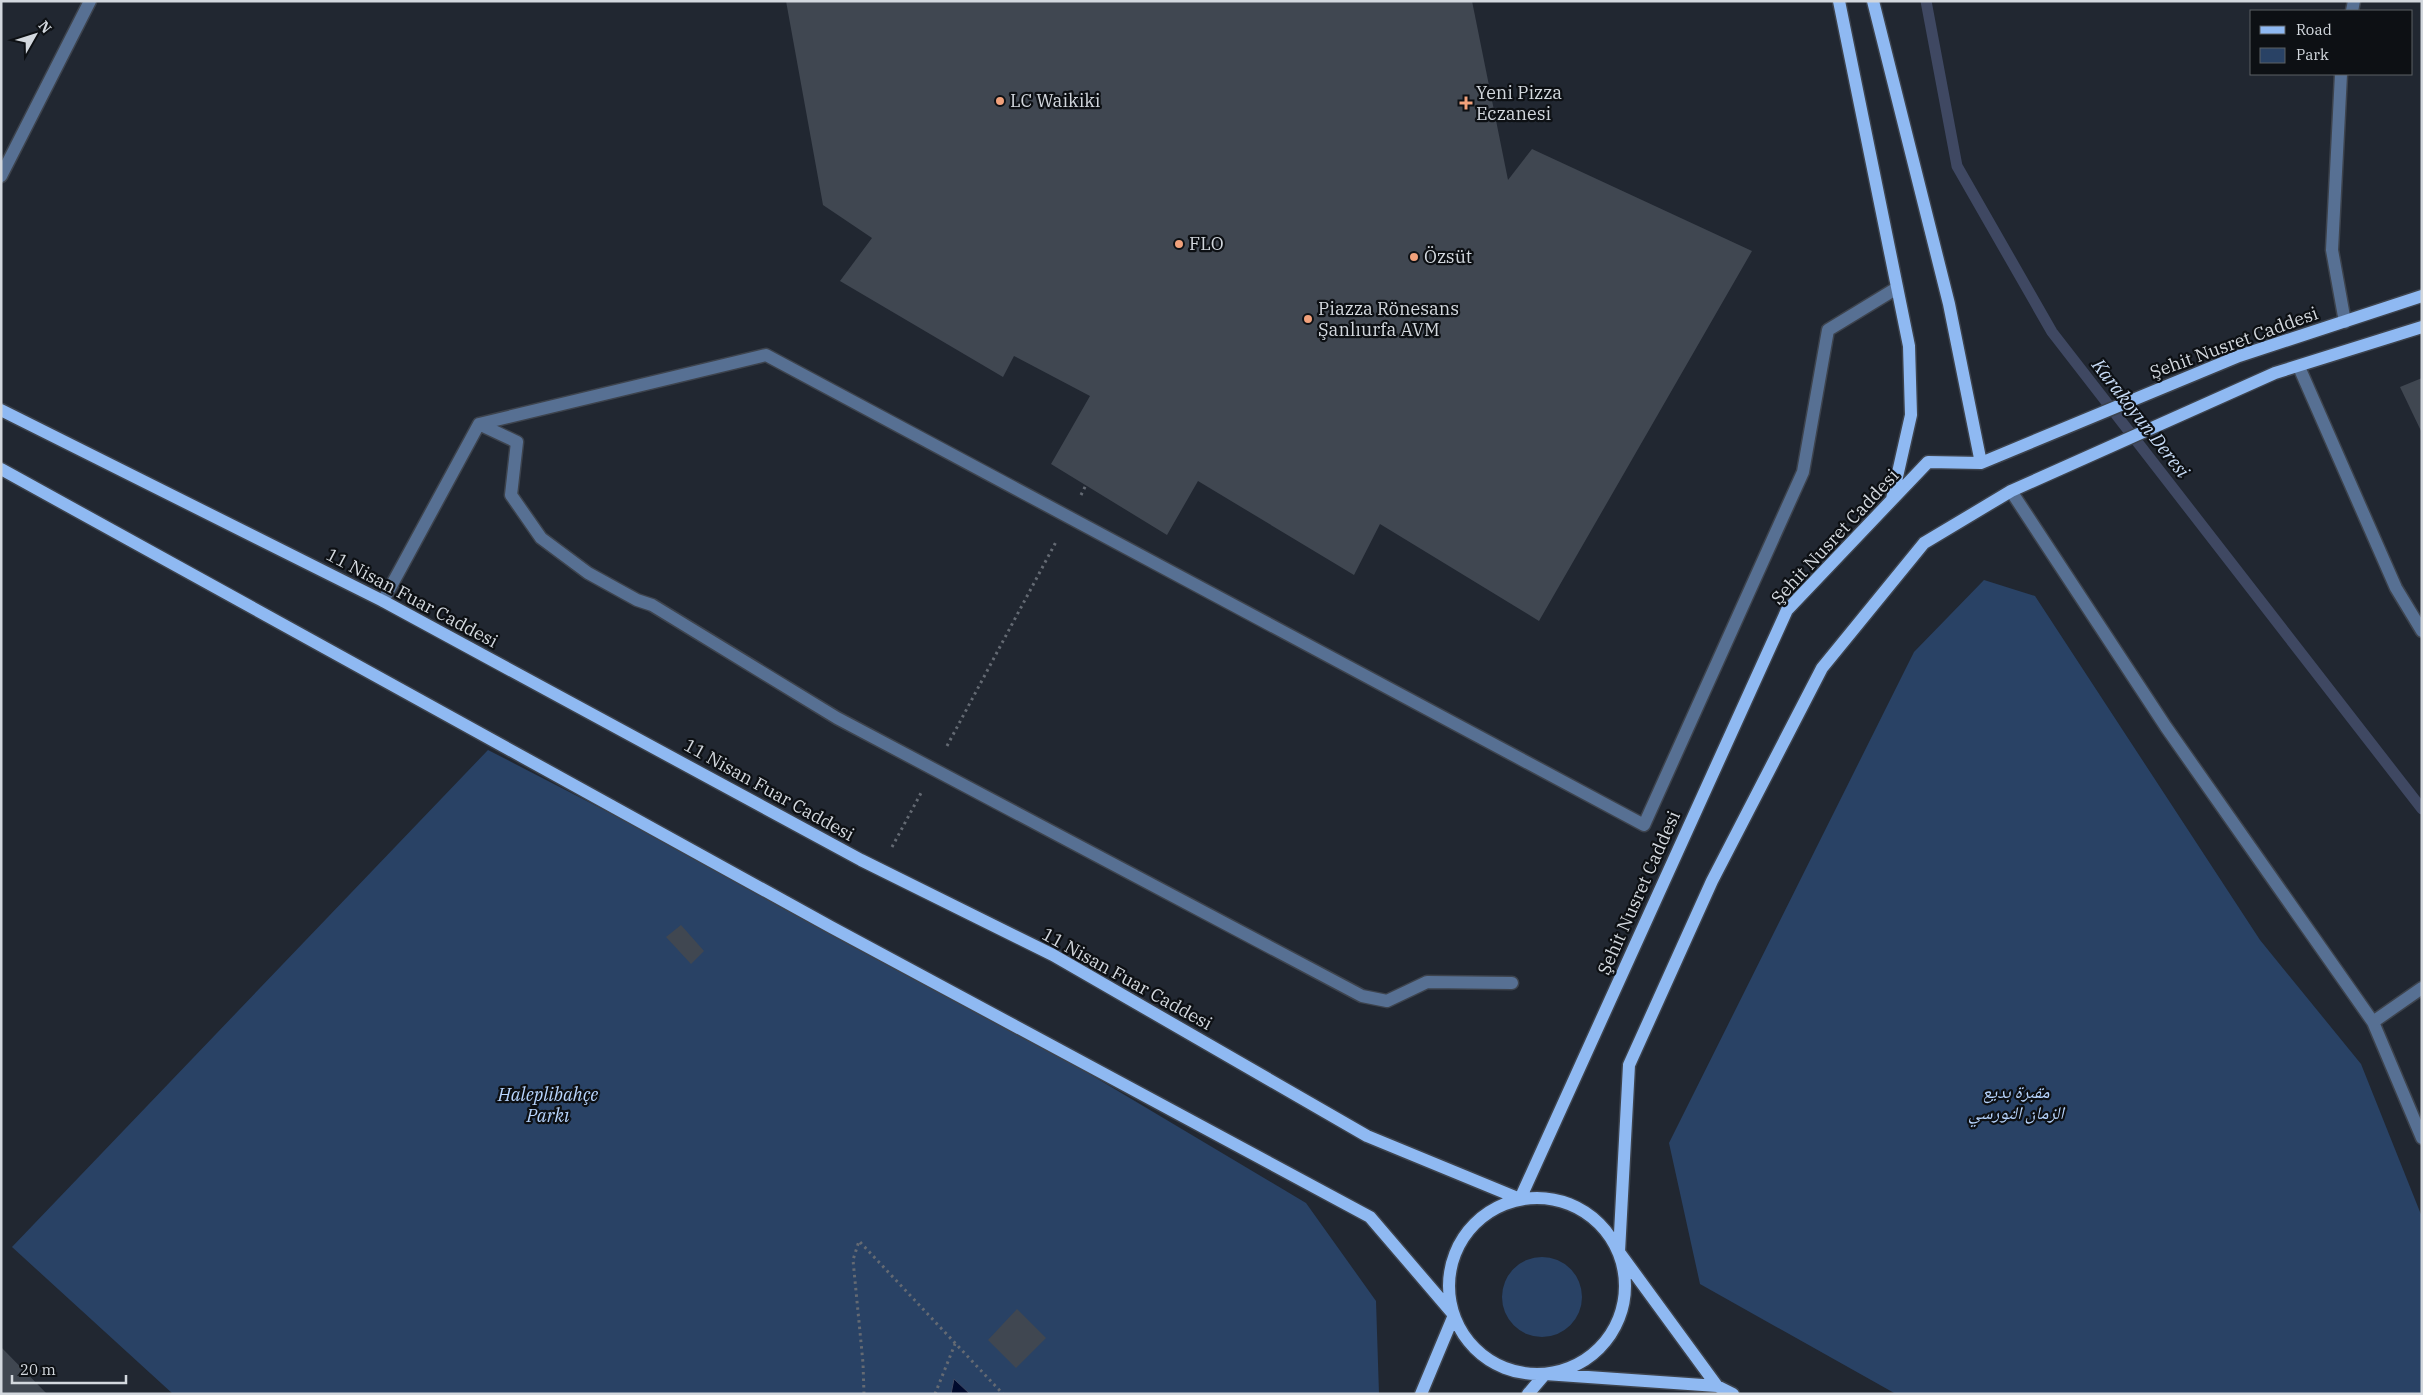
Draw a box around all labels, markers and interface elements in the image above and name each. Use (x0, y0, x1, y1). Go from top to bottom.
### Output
north arrow (10, 10, 60, 60)
legend (2250, 10, 2413, 75)
text: N (35, 17, 56, 37)
text: Road (2296, 20, 2332, 39)
text: Park (2296, 45, 2329, 64)
place label: Yeni Pizza Eczanesi (1476, 81, 1562, 125)
place label: LC Waikiki (1010, 89, 1101, 112)
marker: LC Waikiki (994, 95, 1006, 107)
marker: Yeni Pizza Eczanesi (1460, 97, 1472, 109)
place label: FLO (1189, 232, 1224, 255)
marker: FLO (1173, 238, 1185, 250)
place label: Özsüt (1424, 245, 1472, 268)
marker: Özsüt (1408, 251, 1420, 263)
place label: Piazza Rönesans Şanlıurfa AVM (1318, 297, 1459, 341)
street label: Şehit Nusret Caddesi (2147, 301, 2321, 384)
marker: Piazza Rönesans Şanlıurfa AVM (1302, 313, 1314, 325)
water label: Karakoyun Deresi (2086, 353, 2195, 483)
street label: Şehit Nusret Caddesi (1766, 464, 1904, 609)
street label: 11 Nisan Fuar Caddesi (323, 543, 502, 653)
street label: 11 Nisan Fuar Caddesi (680, 733, 859, 846)
street label: Şehit Nusret Caddesi (1592, 807, 1685, 978)
street label: 11 Nisan Fuar Caddesi (1038, 922, 1217, 1035)
park label: مقبرة بديع الزمان النورسي (1968, 1080, 2065, 1128)
park label: Haleplibahçe Parkı (497, 1083, 598, 1127)
scale bar (12, 1352, 126, 1384)
text: 20 m (20, 1360, 56, 1379)

